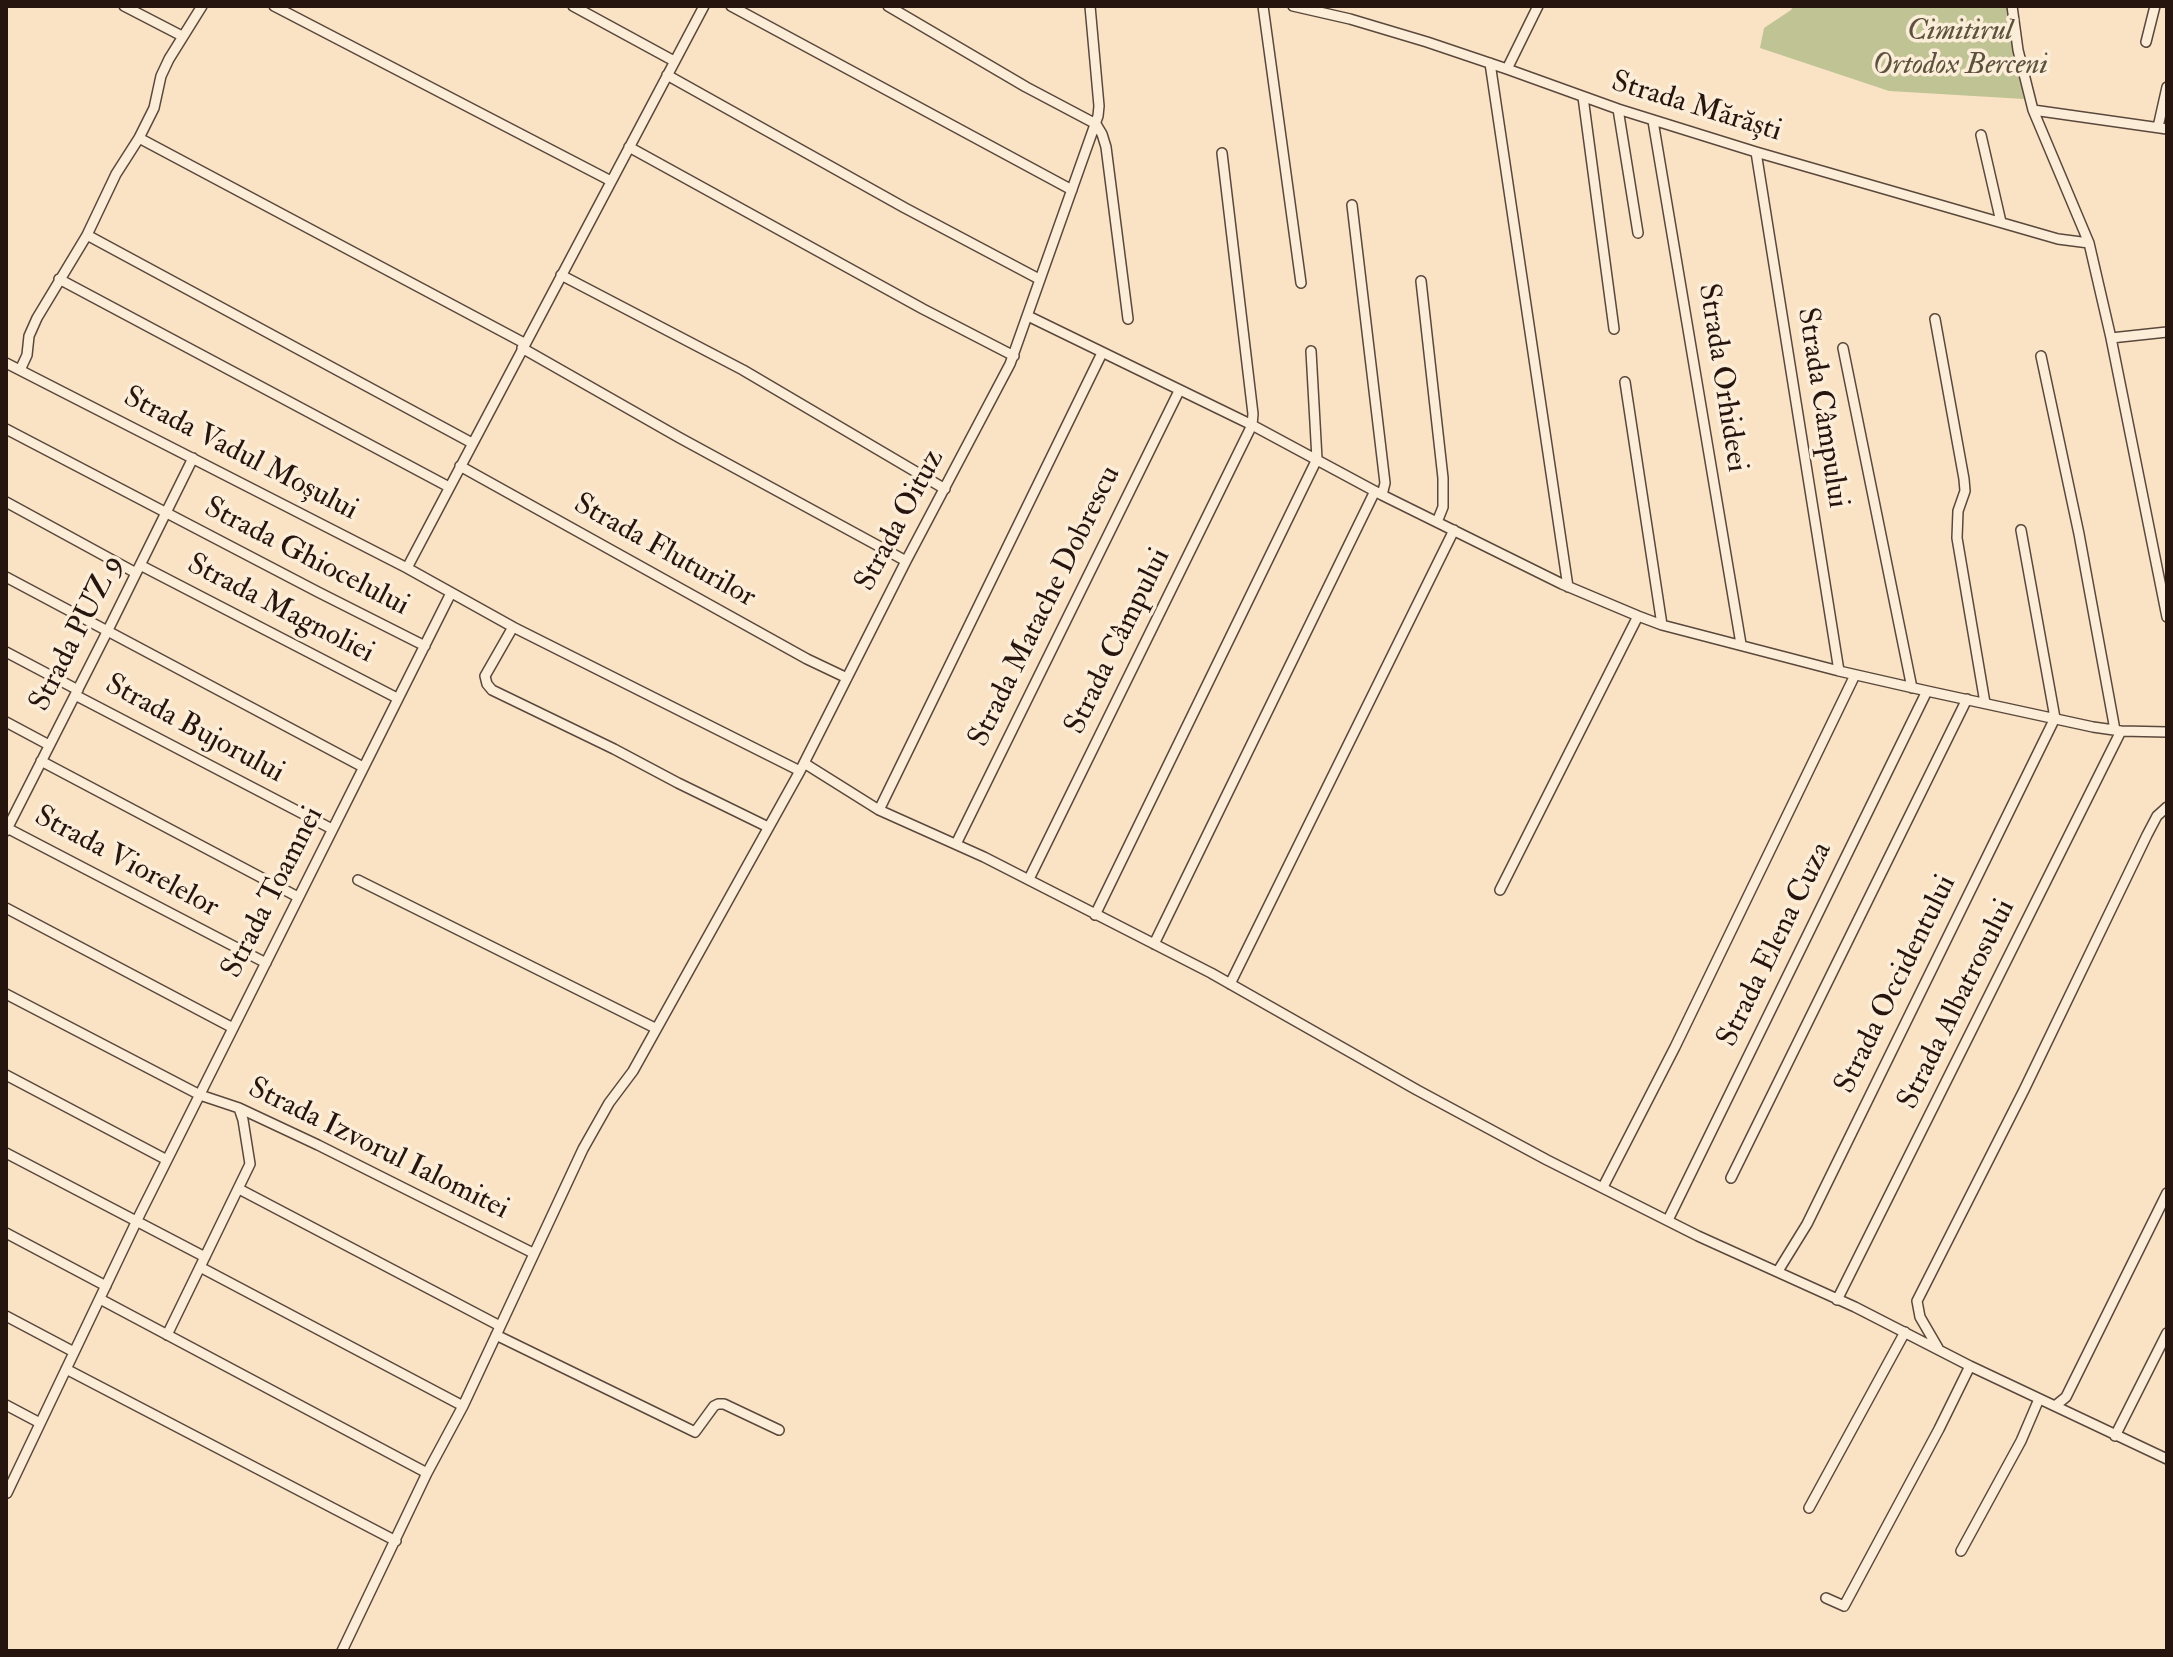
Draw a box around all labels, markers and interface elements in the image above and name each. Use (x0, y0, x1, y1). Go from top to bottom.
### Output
park label: Cimitirul Ortodox Berceni (1872, 15, 2048, 86)
street label: Strada Mărăști (1607, 65, 1785, 151)
street label: Strada Orhideei (1688, 281, 1754, 475)
street label: Strada Câmpului (1787, 305, 1855, 511)
street label: Strada Vadul Moșului (117, 380, 363, 530)
street label: Strada Oituz (849, 444, 953, 598)
street label: Strada Matache Dobrescu (962, 461, 1130, 753)
street label: Strada Fluturilor (567, 487, 761, 617)
street label: Strada Ghiocelului (197, 491, 415, 625)
street label: Strada Câmpului (1058, 543, 1180, 741)
street label: Strada Magnoliei (180, 547, 380, 673)
street label: Strada PUZ 9 (23, 550, 133, 718)
street label: Strada Bujorului (98, 668, 290, 792)
street label: Strada Viorelelor (28, 799, 224, 927)
street label: Strada Toamnei (215, 801, 333, 985)
street label: Strada Elena Cuza (1711, 837, 1841, 1053)
street label: Strada Occidentului (1829, 870, 1965, 1100)
street label: Strada Albatrosului (1892, 894, 2024, 1116)
street label: Strada Izvorul Ialomitei (242, 1071, 514, 1229)

